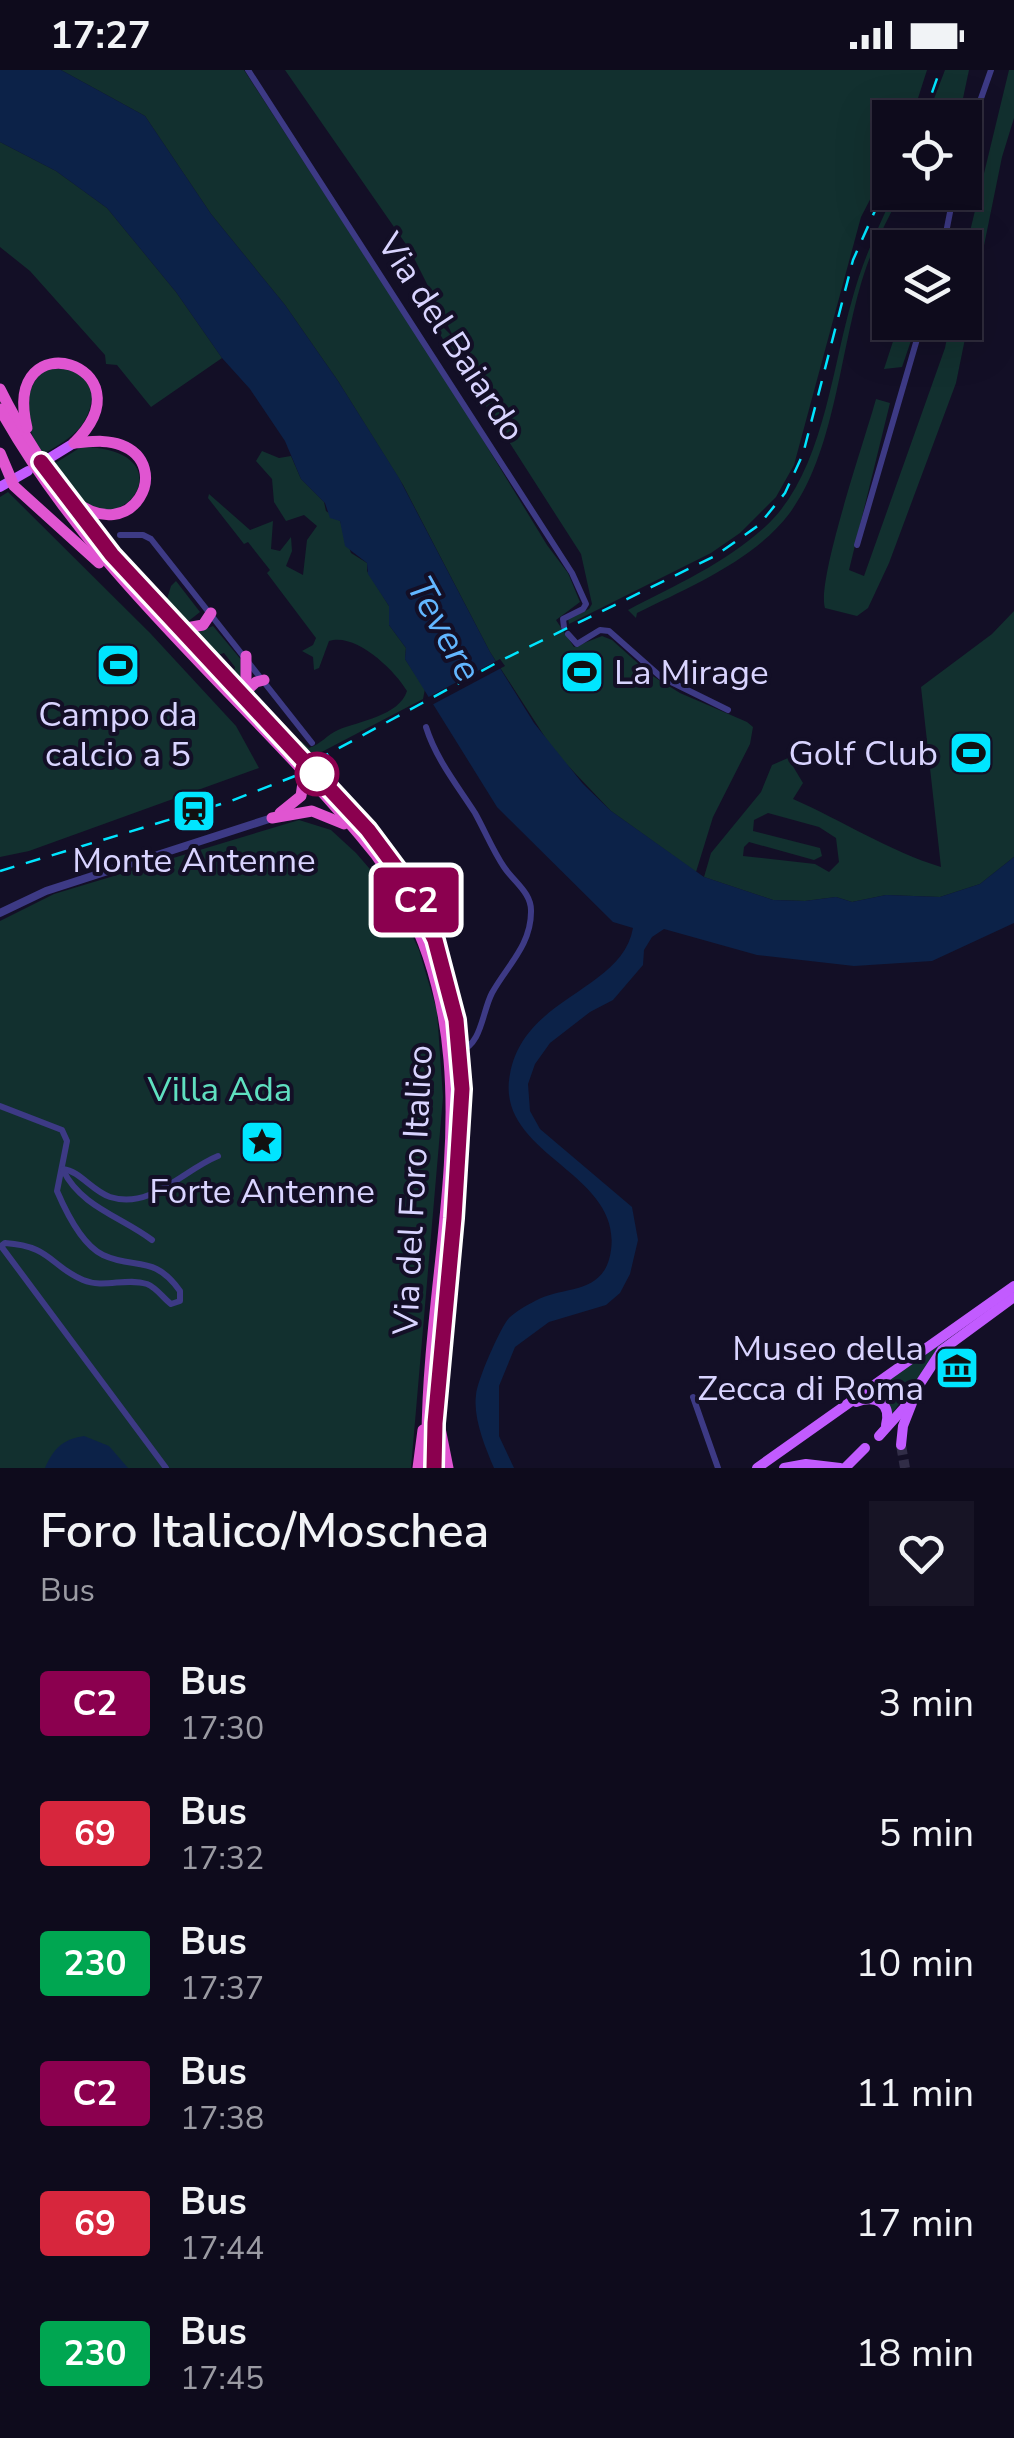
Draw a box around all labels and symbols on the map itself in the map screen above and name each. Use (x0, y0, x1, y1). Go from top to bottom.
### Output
street label: Via del Baiardo (366, 223, 536, 450)
water label: Tevere (394, 567, 494, 691)
sports icon: Campo da calcio a 5 (95, 642, 141, 688)
sports icon: La Mirage (559, 649, 605, 695)
place label: La Mirage (614, 649, 769, 696)
place label: Campo da calcio a 5 (38, 691, 198, 778)
place label: Golf Club (788, 730, 938, 777)
sports icon: Golf Club (948, 730, 994, 776)
unlabelled marker (296, 753, 338, 795)
station icon: Monte Antenne (171, 788, 217, 834)
place label: Monte Antenne (72, 837, 316, 884)
line badge: C2 (371, 868, 461, 932)
street label: Via del Foro Italico (382, 1044, 444, 1337)
park label: Villa Ada (147, 1066, 292, 1113)
place icon: Forte Antenne (239, 1119, 285, 1165)
place label: Forte Antenne (149, 1168, 375, 1215)
place label: Museo della Zecca di Roma (697, 1325, 924, 1412)
museum icon: Museo della Zecca di Roma (934, 1345, 980, 1391)

